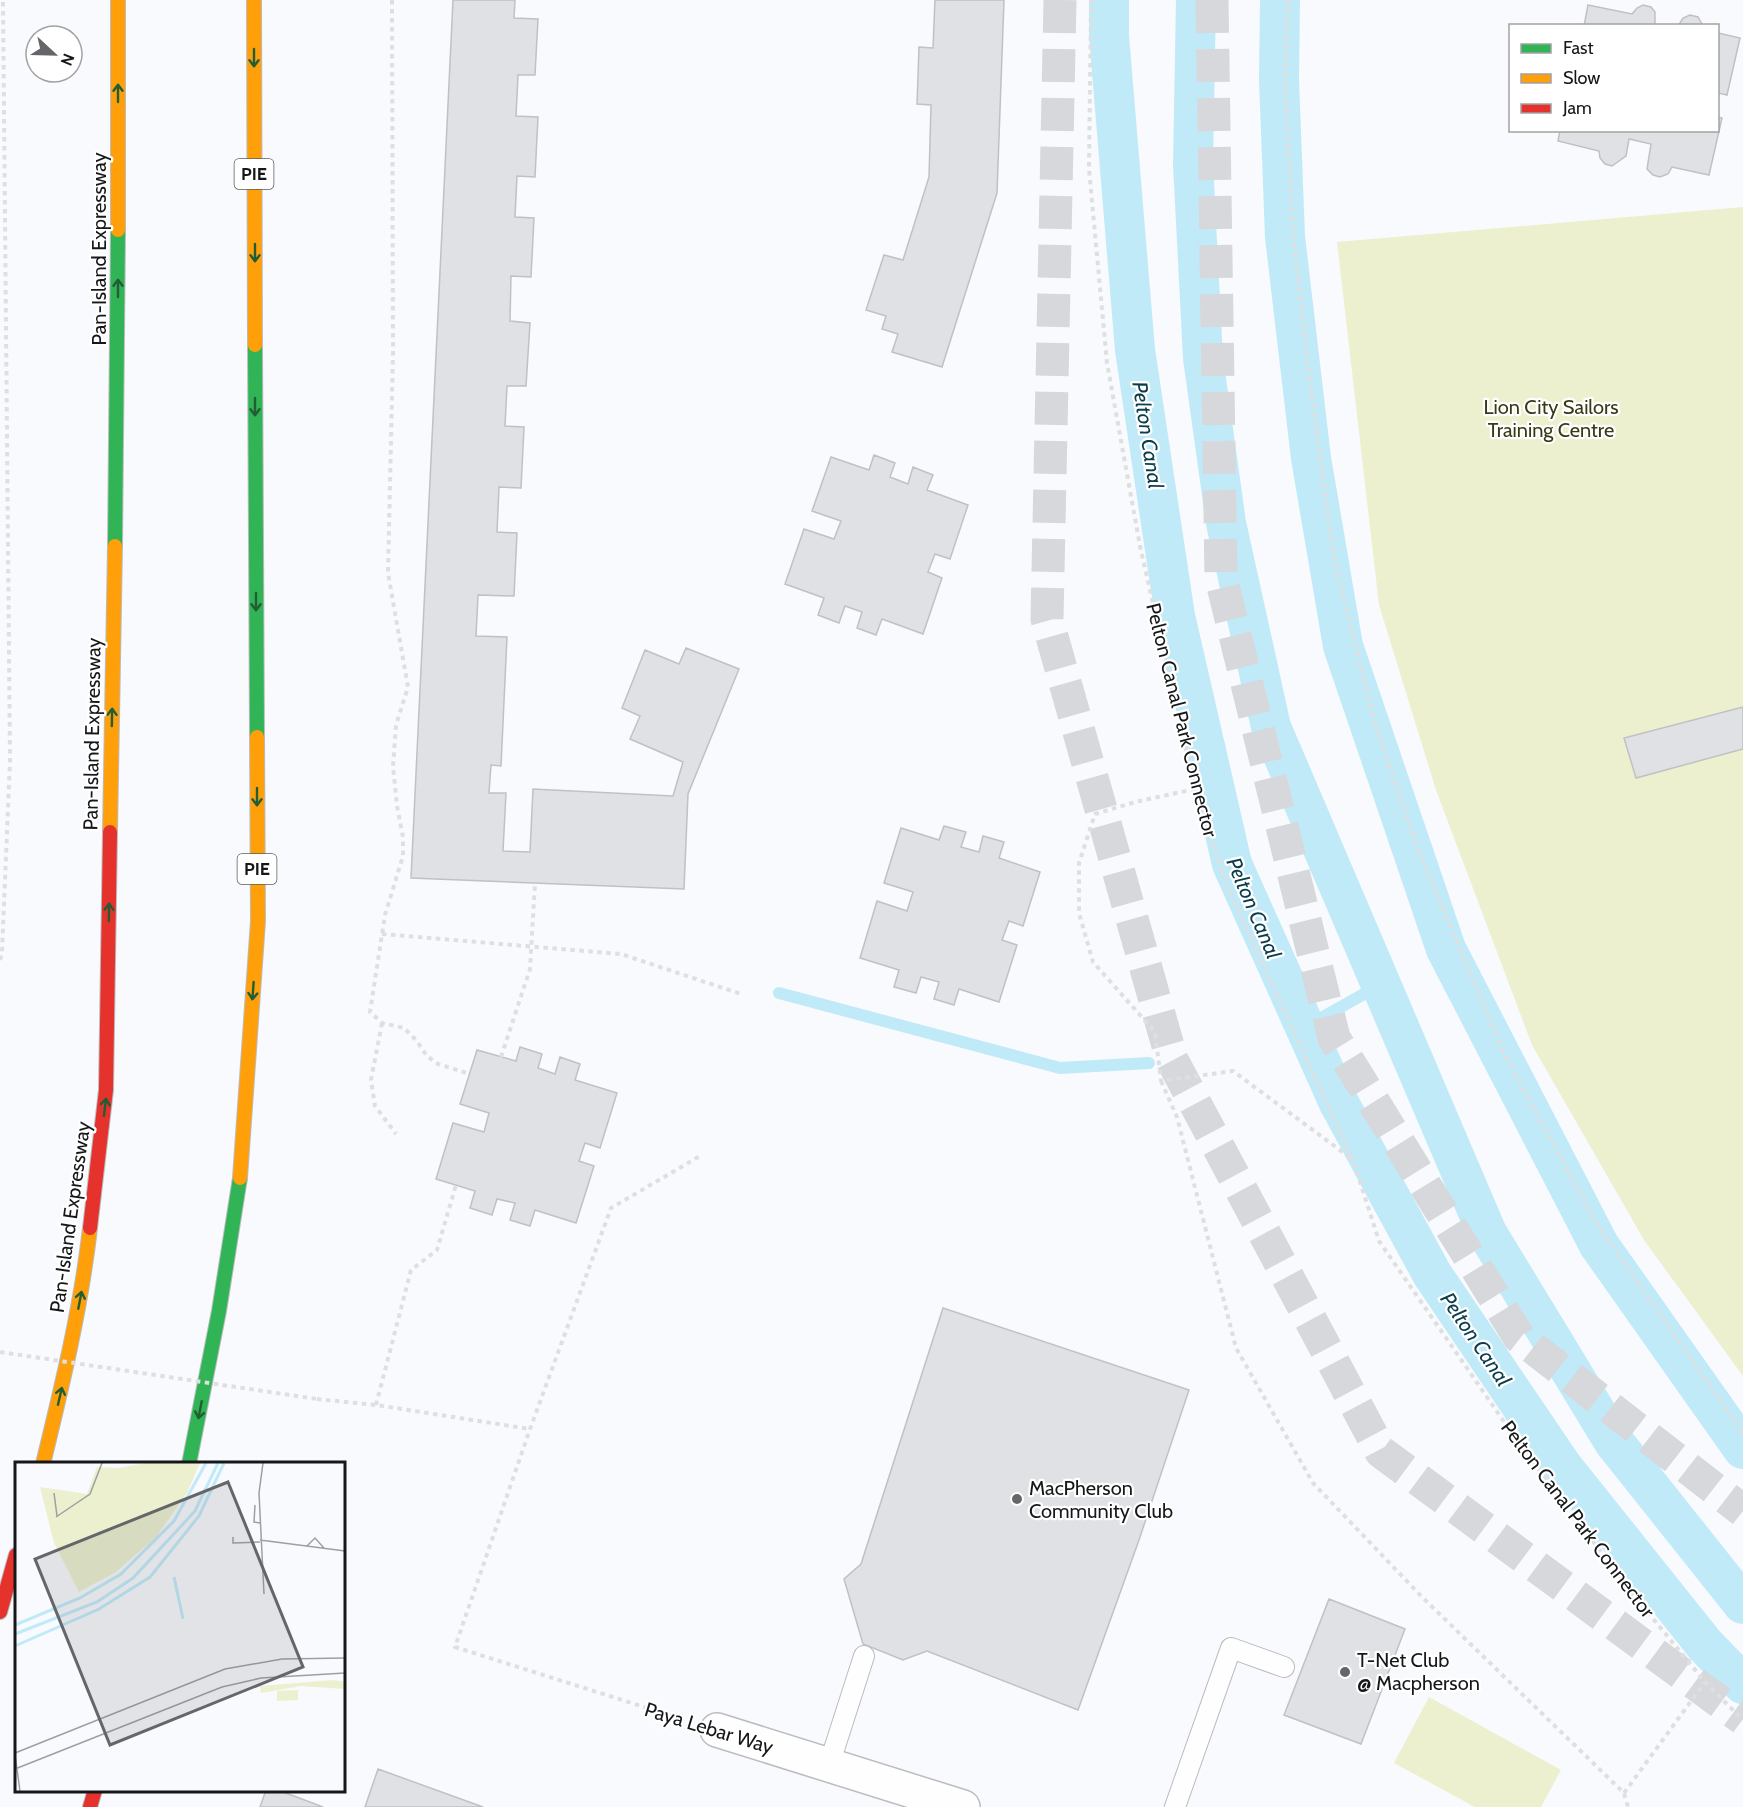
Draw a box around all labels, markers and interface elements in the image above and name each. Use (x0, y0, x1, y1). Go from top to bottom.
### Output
north arrow (24, 24, 84, 84)
legend (1509, 24, 1719, 132)
text: Fast (1563, 37, 1594, 59)
one-way arrow (248, 48, 260, 68)
text: N (57, 51, 78, 68)
text: Slow (1563, 67, 1600, 89)
one-way arrow (112, 84, 124, 104)
text: Jam (1562, 97, 1592, 119)
street label: Pan-Island Expressway (87, 153, 111, 345)
road number: PIE (234, 159, 274, 189)
one-way arrow (249, 243, 261, 263)
one-way arrow (112, 279, 124, 299)
water label: Pelton Canal (1127, 380, 1169, 490)
park label: Lion City Sailors Training Centre (1483, 395, 1619, 442)
one-way arrow (249, 396, 261, 416)
one-way arrow (250, 591, 262, 611)
street label: Pelton Canal Park Connector (1141, 600, 1223, 840)
street label: Pan-Island Expressway (78, 637, 106, 831)
one-way arrow (106, 707, 118, 727)
one-way arrow (251, 786, 263, 806)
water label: Pelton Canal (1221, 853, 1287, 963)
road number: PIE (238, 854, 276, 884)
one-way arrow (103, 902, 115, 922)
one-way arrow (247, 981, 258, 1001)
one-way arrow (99, 1097, 110, 1117)
street label: Pan-Island Expressway (45, 1120, 95, 1314)
water label: Pelton Canal (1435, 1287, 1517, 1391)
one-way arrow (75, 1291, 86, 1310)
one-way arrow (55, 1386, 66, 1406)
one-way arrow (194, 1399, 205, 1419)
street label: Pelton Canal Park Connector (1496, 1416, 1660, 1623)
inset map (15, 1462, 345, 1792)
place label: MacPherson Community Club (1029, 1476, 1173, 1523)
marker: MacPherson Community Club (1010, 1492, 1024, 1506)
place label: T-Net Club @ Macpherson (1357, 1648, 1480, 1695)
marker: T-Net Club @ Macpherson (1338, 1665, 1352, 1679)
street label: Paya Lebar Way (642, 1697, 776, 1759)

